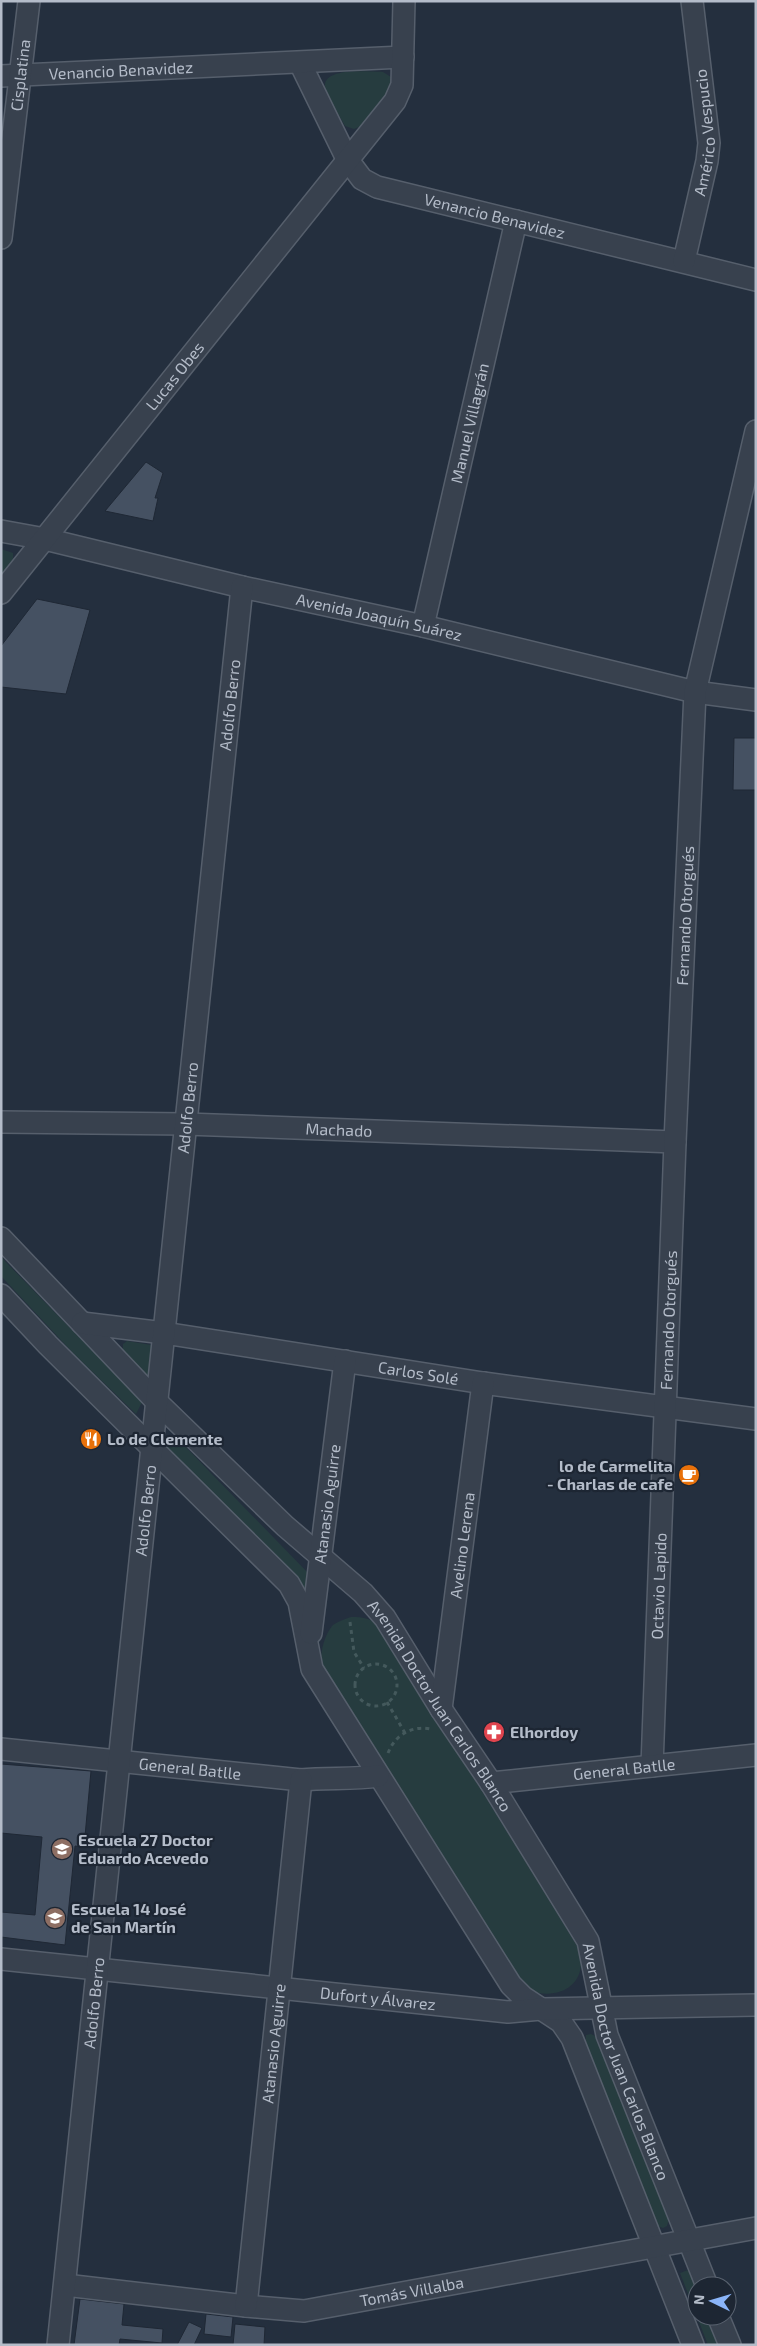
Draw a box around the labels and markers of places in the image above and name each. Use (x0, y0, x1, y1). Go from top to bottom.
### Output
restaurant icon: Lo de Clemente (79, 1427, 103, 1451)
place label: Lo de Clemente (107, 1429, 223, 1448)
place label: lo de Carmelita - Charlas de cafe (547, 1456, 673, 1493)
cafe icon: lo de Carmelita - Charlas de cafe (677, 1463, 701, 1487)
pharmacy icon: Elhordoy (482, 1720, 506, 1744)
place label: Elhordoy (510, 1722, 578, 1742)
place label: Escuela 27 Doctor Eduardo Acevedo (78, 1830, 213, 1867)
school or university icon: Escuela 27 Doctor Eduardo Acevedo (50, 1837, 74, 1861)
place label: Escuela 14 José de San Martín (71, 1899, 186, 1936)
school or university icon: Escuela 14 José de San Martín (43, 1906, 67, 1930)

